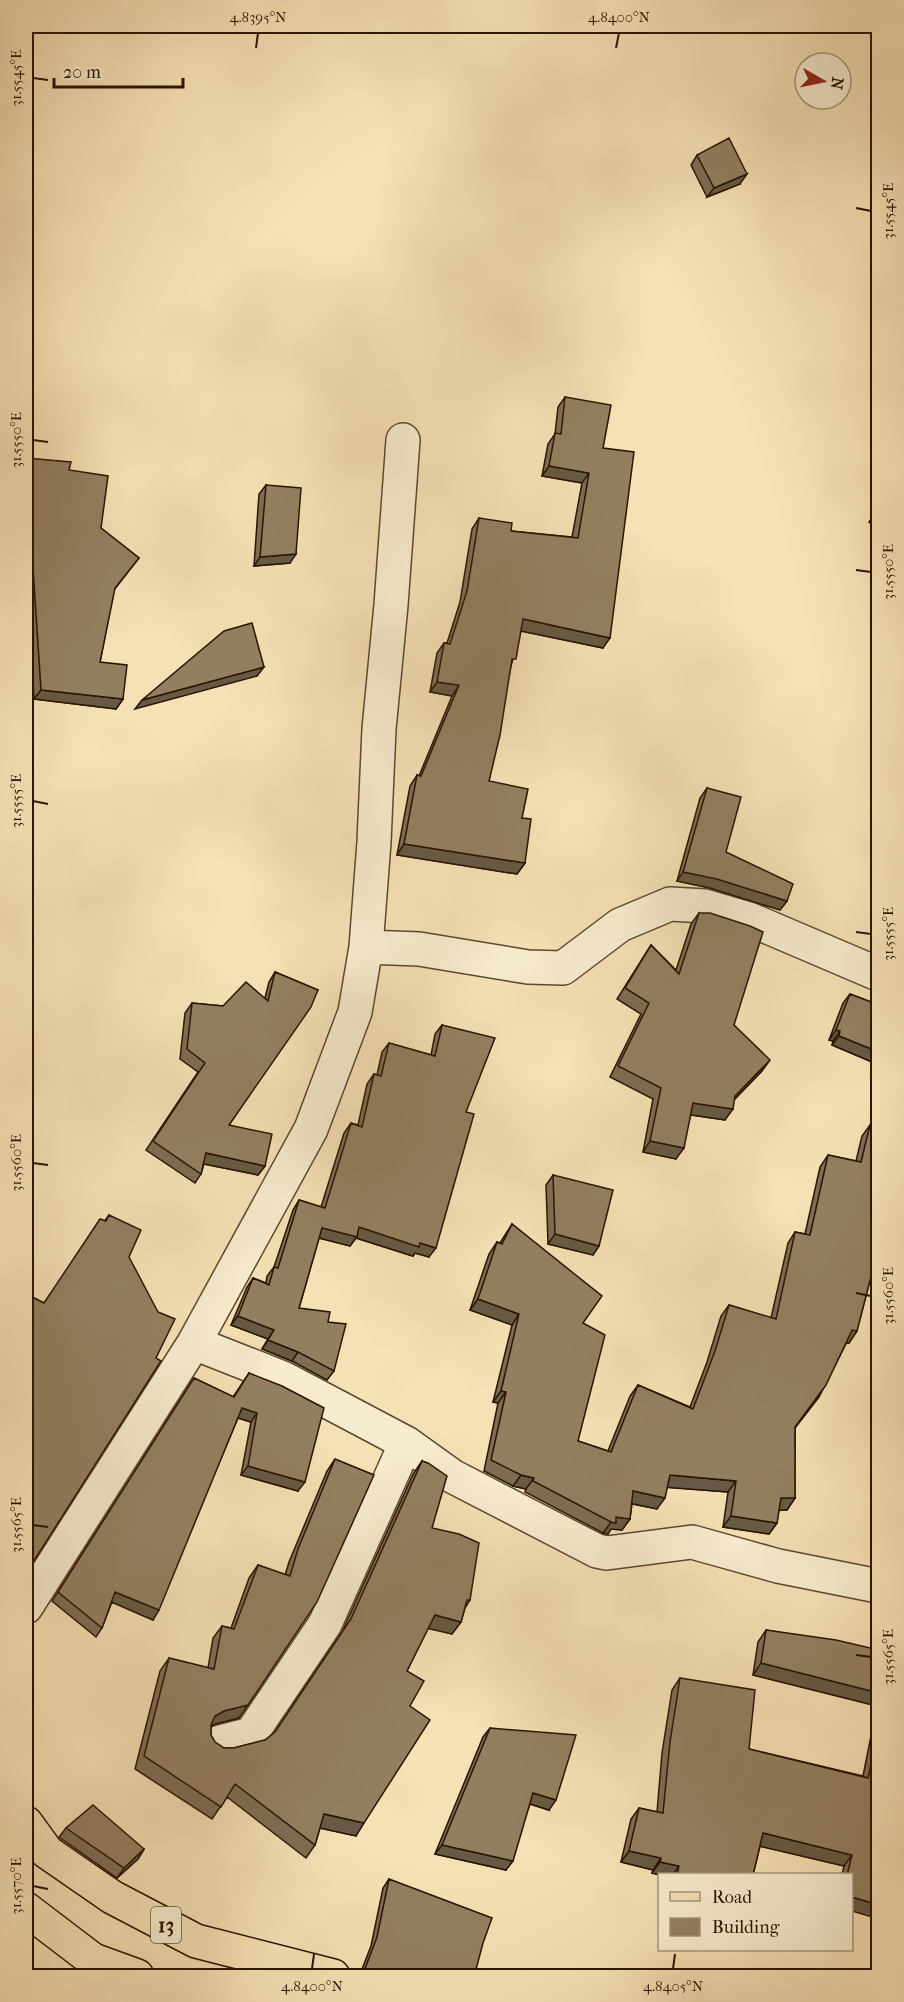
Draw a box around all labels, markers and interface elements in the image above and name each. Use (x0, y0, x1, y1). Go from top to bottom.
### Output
text: 4.8395°N (229, 8, 287, 26)
text: 4.8400°N (588, 8, 651, 26)
text: 31.5545°E (7, 50, 25, 106)
scale bar (54, 51, 183, 89)
north arrow (793, 51, 853, 111)
text: 20 m (63, 62, 101, 83)
text: N (827, 76, 848, 92)
text: 31.5545°E (879, 183, 897, 239)
text: 31.5550°E (7, 412, 25, 468)
text: 31.5550°E (879, 544, 897, 600)
text: 31.5555°E (7, 774, 25, 828)
text: 31.5555°E (879, 907, 897, 961)
text: 31.5560°E (7, 1134, 25, 1192)
text: 31.5560°E (879, 1267, 897, 1325)
text: 31.5565°E (7, 1497, 25, 1553)
text: 31.5565°E (879, 1629, 897, 1685)
text: 31.5570°E (7, 1858, 25, 1914)
legend (658, 1873, 853, 1951)
text: Road (712, 1887, 752, 1908)
road number: 13 (151, 1907, 181, 1943)
text: Building (712, 1917, 780, 1938)
text: 4.8400°N (281, 1977, 344, 1995)
text: 4.8405°N (643, 1977, 704, 1995)

